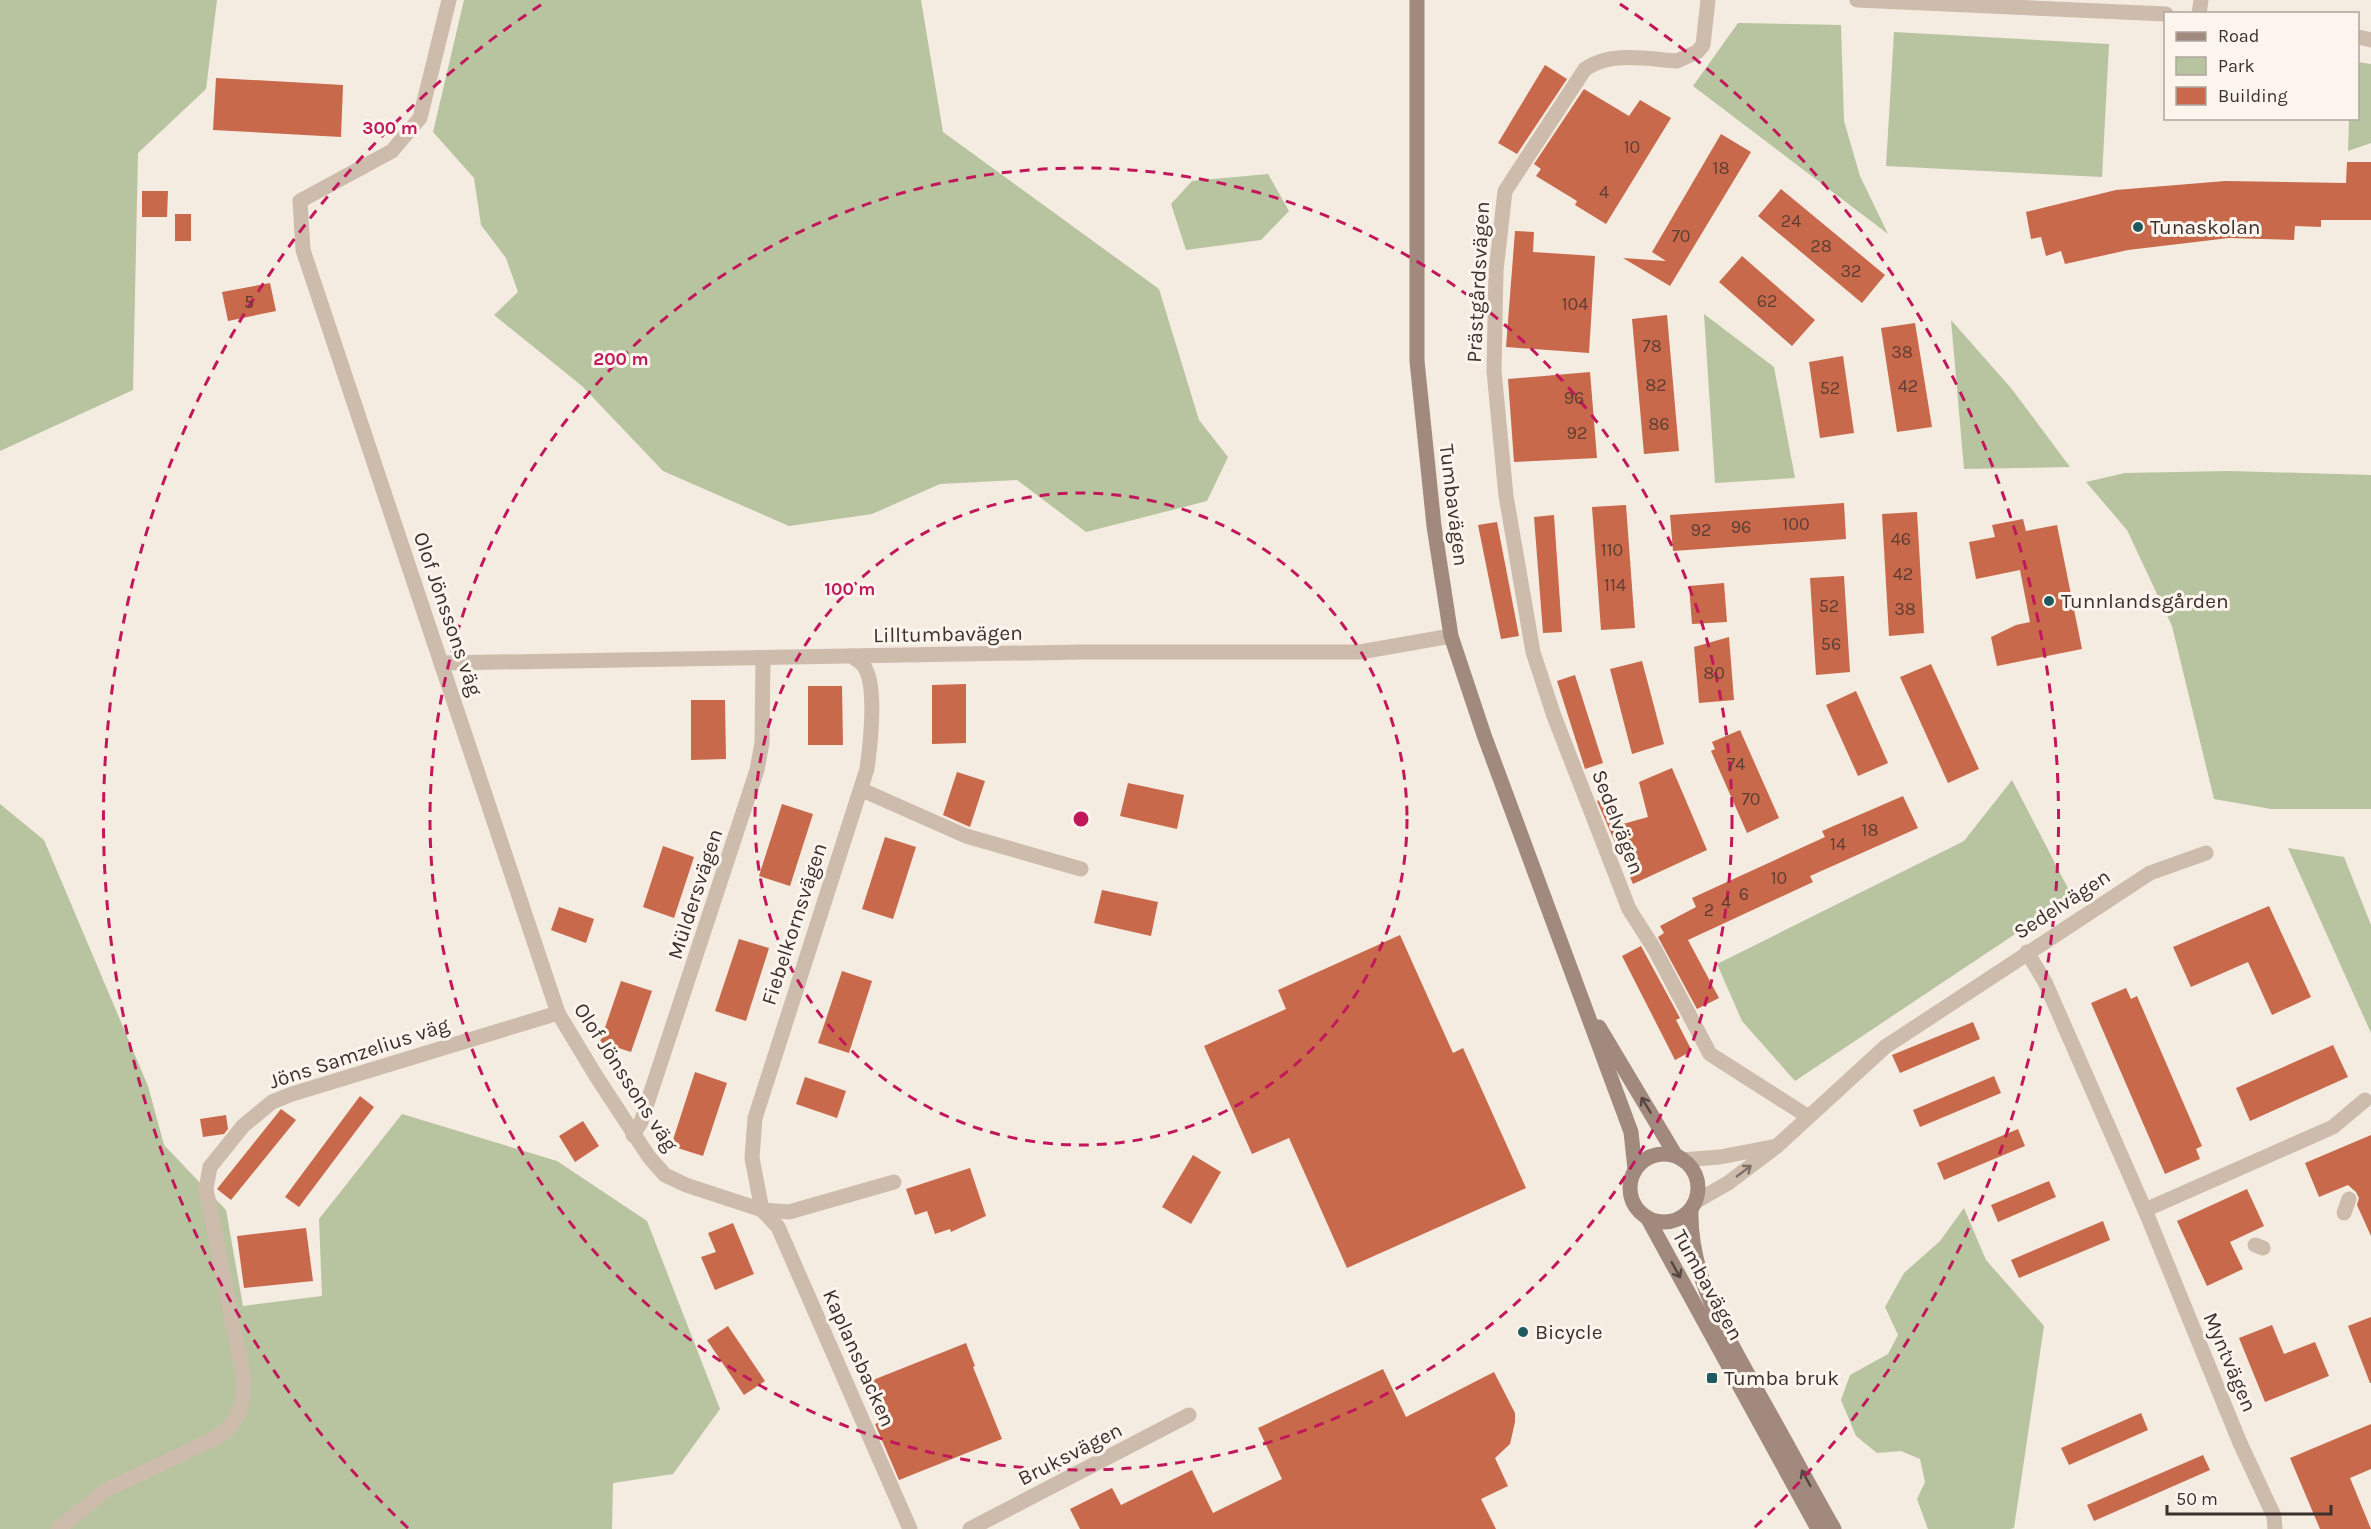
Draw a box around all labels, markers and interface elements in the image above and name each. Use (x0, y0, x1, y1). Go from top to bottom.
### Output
legend (2164, 12, 2359, 120)
text: Road (2218, 25, 2259, 47)
text: Park (2218, 55, 2255, 77)
text: Building (2218, 85, 2288, 107)
text: 300 m (362, 117, 418, 139)
house number: 10 (1624, 136, 1640, 158)
house number: 18 (1712, 157, 1730, 179)
house number: 4 (1599, 181, 1609, 203)
street label: Prästgårdsvägen (1462, 201, 1494, 363)
house number: 24 (1781, 210, 1801, 232)
place label: Tunaskolan (2150, 215, 2260, 239)
marker: Tunaskolan (2131, 220, 2145, 234)
house number: 70 (1671, 225, 1691, 247)
house number: 28 (1810, 235, 1832, 257)
house number: 32 (1840, 260, 1862, 282)
house number: 62 (1757, 290, 1777, 312)
house number: 5 (244, 291, 254, 313)
house number: 104 (1562, 293, 1588, 315)
house number: 78 (1642, 335, 1662, 357)
house number: 38 (1891, 341, 1913, 363)
text: 200 m (593, 348, 649, 370)
house number: 82 (1645, 374, 1667, 396)
house number: 42 (1898, 375, 1918, 397)
house number: 52 (1820, 377, 1840, 399)
house number: 96 (1564, 387, 1584, 409)
house number: 86 (1648, 413, 1670, 435)
house number: 92 (1567, 422, 1587, 444)
street label: Tumbavägen (1435, 443, 1473, 567)
house number: 100 (1782, 513, 1810, 535)
house number: 96 (1731, 516, 1751, 538)
house number: 92 (1691, 519, 1711, 541)
house number: 46 (1891, 528, 1911, 550)
street label: Olof Jönssons väg (409, 529, 487, 699)
house number: 110 (1601, 539, 1623, 561)
house number: 42 (1893, 563, 1913, 585)
house number: 114 (1604, 574, 1626, 596)
text: 100 m (825, 578, 875, 600)
place label: Tunnlandsgården (2061, 589, 2229, 613)
marker: Tunnlandsgården (2042, 594, 2056, 608)
house number: 52 (1819, 595, 1839, 617)
house number: 38 (1894, 598, 1916, 620)
street label: Lilltumbavägen (873, 621, 1023, 647)
house number: 56 (1821, 633, 1841, 655)
house number: 80 (1703, 662, 1725, 684)
house number: 74 (1727, 753, 1745, 775)
street label: Sedelvägen (1587, 766, 1649, 878)
house number: 70 (1741, 788, 1761, 810)
centre of rings (1071, 809, 1091, 829)
house number: 18 (1861, 819, 1879, 841)
street label: Müldersvägen (663, 826, 727, 962)
house number: 14 (1830, 833, 1846, 855)
street label: Fiebelkornsvägen (756, 840, 832, 1008)
street label: Sedelvägen (2009, 864, 2115, 944)
house number: 10 (1771, 867, 1787, 889)
house number: 6 (1739, 883, 1749, 905)
house number: 4 (1721, 891, 1731, 913)
house number: 2 (1704, 899, 1714, 921)
street label: Olof Jönssons väg (569, 998, 683, 1156)
street label: Jöns Samzelius väg (266, 1012, 452, 1093)
one-way arrow (1640, 1097, 1652, 1114)
one-way arrow (1736, 1164, 1752, 1177)
street label: Tumbavägen (1668, 1225, 1748, 1345)
one-way arrow (1671, 1261, 1682, 1279)
street label: Kaplansbacken (818, 1286, 900, 1430)
street label: Myntvägen (2198, 1309, 2262, 1415)
place label: Bicycle (1535, 1320, 1602, 1344)
marker: Bicycle (1516, 1325, 1530, 1339)
place label: Tumba bruk (1724, 1366, 1839, 1390)
marker: Tumba bruk (1705, 1371, 1719, 1385)
street label: Bruksvägen (1014, 1418, 1126, 1490)
one-way arrow (1800, 1470, 1812, 1487)
scale bar (2167, 1478, 2330, 1516)
text: 50 m (2176, 1488, 2218, 1510)

